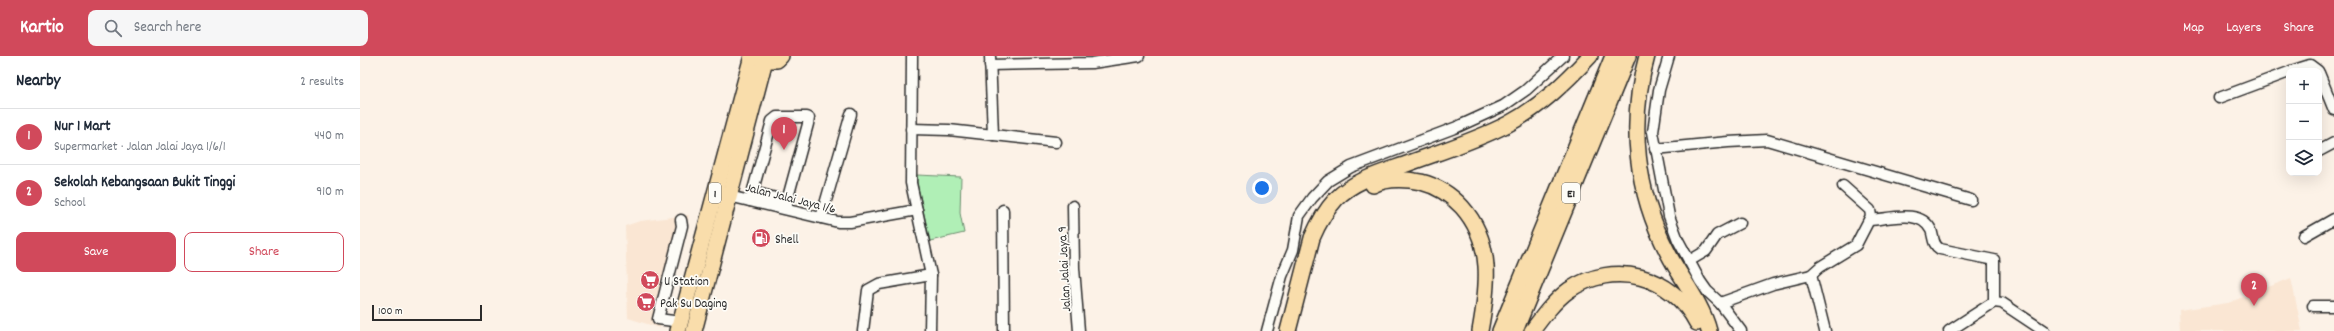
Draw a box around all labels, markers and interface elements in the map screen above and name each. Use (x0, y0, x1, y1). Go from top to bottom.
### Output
search box (88, 10, 368, 46)
text: Kartio (20, 15, 64, 42)
icon: search (102, 17, 124, 39)
text: Search here (134, 17, 201, 39)
text: Map (2183, 18, 2204, 38)
text: Layers (2226, 18, 2261, 38)
text: Share (2283, 18, 2314, 38)
map controls (2286, 68, 2322, 176)
button: + (2286, 68, 2322, 104)
text: Nearby (16, 70, 60, 94)
text: 2 results (300, 73, 344, 92)
button: − (2286, 104, 2322, 140)
text: Nur 1 Mart (54, 116, 111, 138)
pin: 1 (771, 117, 797, 150)
text: 1 (28, 127, 30, 146)
text: 440 m (314, 127, 344, 146)
text: Supermarket · Jalan Jalai Jaya 1/6/1 (54, 138, 226, 157)
button: layers (2286, 140, 2322, 176)
text: Sekolah Kebangsaan Bukit Tinggi (54, 172, 235, 194)
your location (1252, 178, 1272, 198)
street label: Jalan Jalai Jaya 1/6 (743, 179, 838, 220)
text: 2 (26, 183, 32, 202)
text: 910 m (316, 183, 344, 202)
road number: 1 (709, 183, 721, 203)
road number: E1 (1562, 183, 1580, 203)
text: School (54, 194, 86, 213)
street label: Jalan Jalai Jaya 9 (1054, 226, 1077, 312)
fuel station icon: Shell (750, 227, 772, 249)
place label: Shell (775, 231, 799, 250)
button: Save (16, 232, 176, 272)
button: Share (184, 232, 344, 272)
supermarket icon: U Station (639, 269, 661, 291)
place label: U Station (664, 273, 709, 292)
pin: 2 (2241, 273, 2267, 306)
supermarket icon: Pak Su Daging (635, 291, 657, 313)
place label: Pak Su Daging (660, 295, 728, 314)
scale bar (372, 303, 482, 322)
text: 100 m (378, 304, 402, 320)

